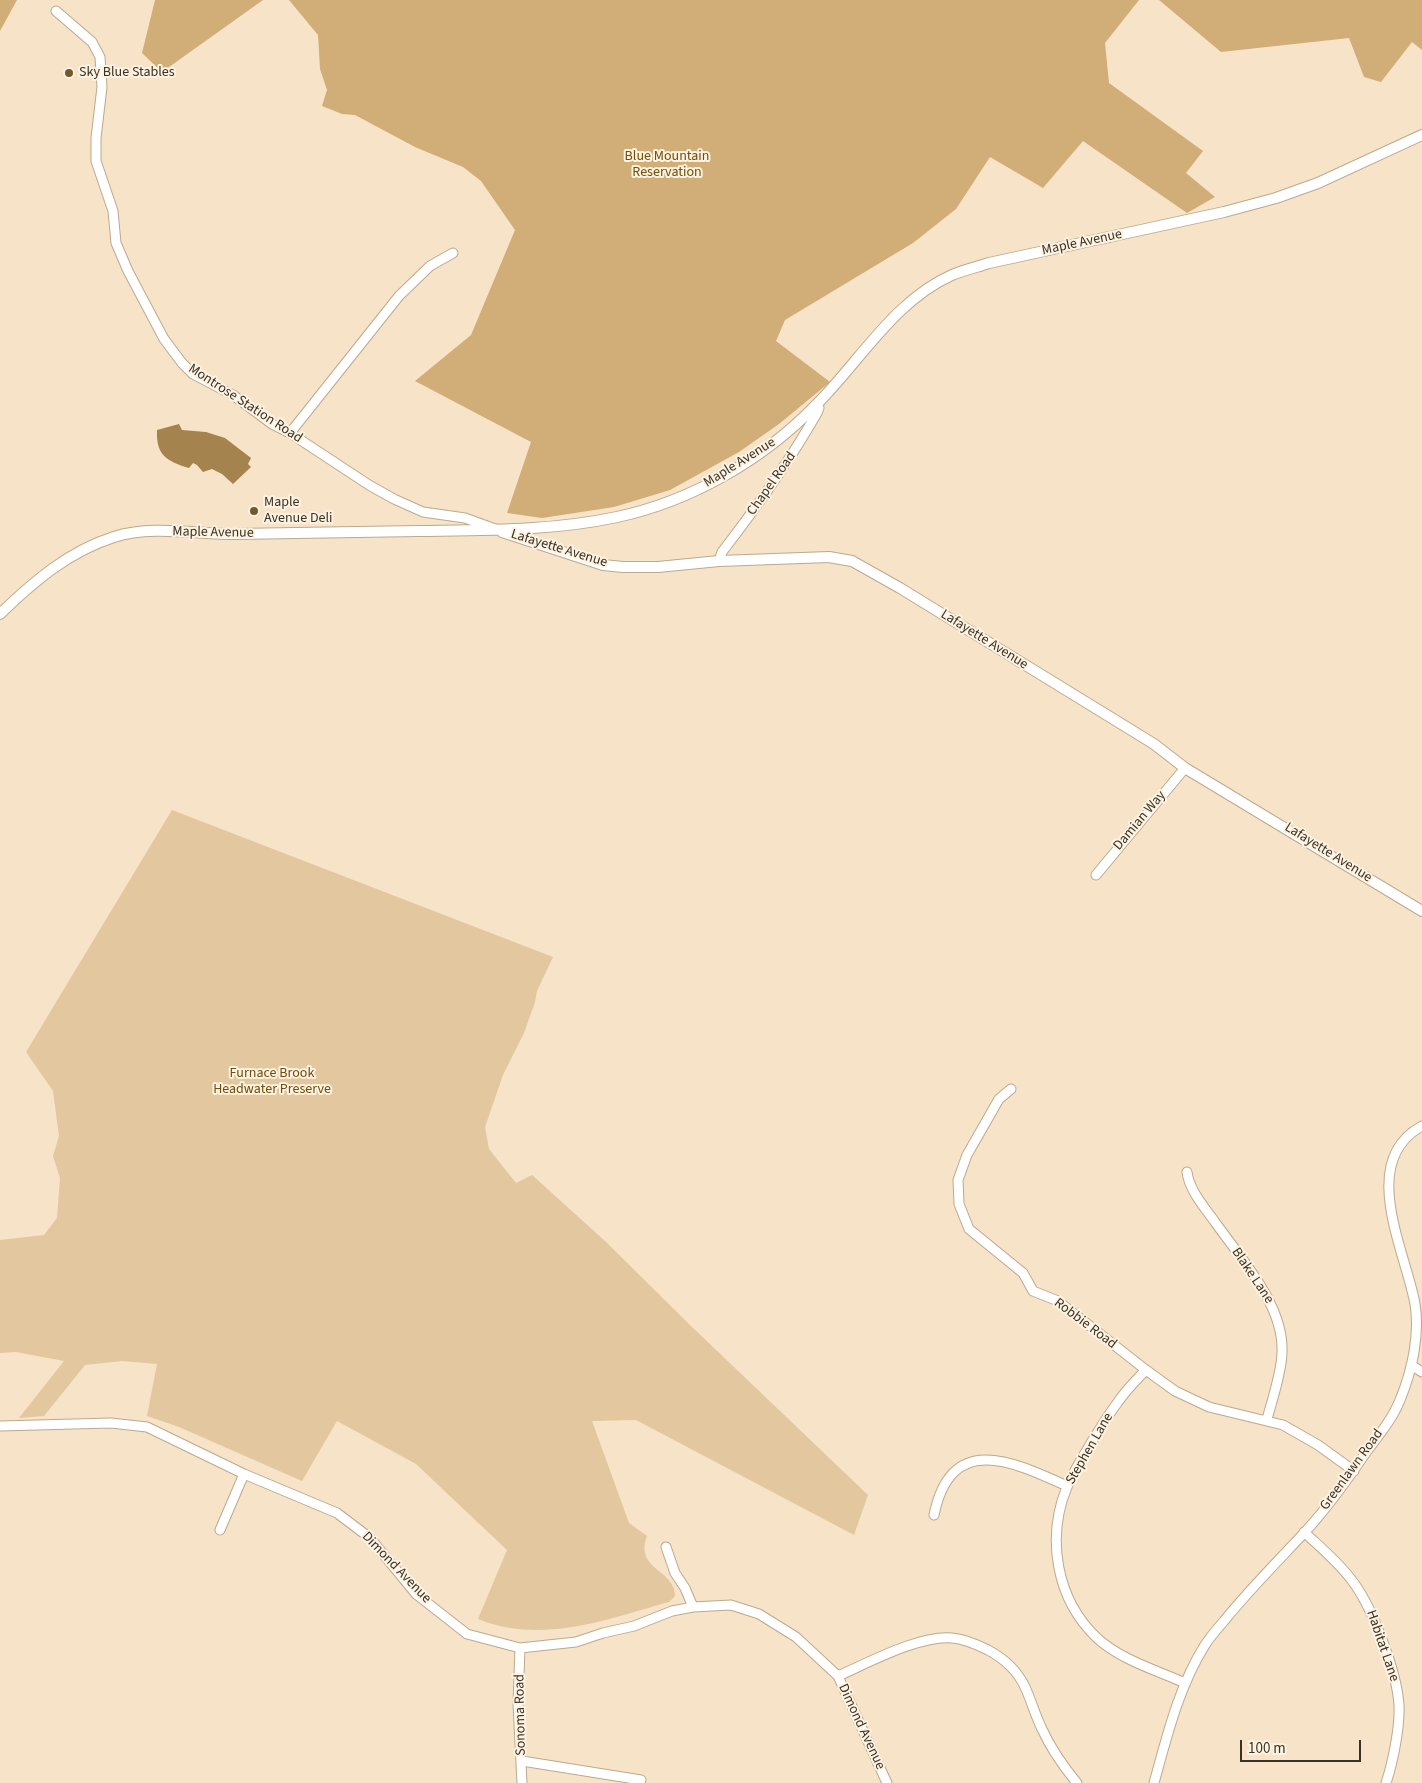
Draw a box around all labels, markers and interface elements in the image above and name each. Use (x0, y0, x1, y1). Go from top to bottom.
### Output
place label: Sky Blue Stables (79, 65, 175, 81)
marker: Sky Blue Stables (63, 67, 75, 79)
park label: Blue Mountain Reservation (625, 149, 709, 182)
street label: Maple Avenue (1040, 226, 1124, 260)
street label: Montrose Station Road (185, 361, 305, 447)
street label: Maple Avenue (701, 434, 779, 492)
street label: Chapel Road (744, 449, 800, 519)
place label: Maple Avenue Deli (264, 495, 333, 528)
marker: Maple Avenue Deli (248, 505, 260, 517)
street label: Maple Avenue (172, 524, 254, 542)
street label: Lafayette Avenue (509, 526, 609, 572)
street label: Lafayette Avenue (937, 606, 1031, 674)
street label: Damian Way (1110, 788, 1170, 854)
street label: Lafayette Avenue (1281, 819, 1375, 887)
park label: Furnace Brook Headwater Preserve (213, 1066, 331, 1098)
street label: Blake Lane (1227, 1245, 1277, 1307)
street label: Robbie Road (1050, 1295, 1120, 1353)
street label: Stephen Lane (1063, 1410, 1117, 1488)
street label: Greenlawn Road (1317, 1426, 1387, 1514)
street label: Dimond Avenue (358, 1529, 434, 1607)
street label: Habitat Lane (1362, 1608, 1402, 1684)
street label: Sonoma Road (512, 1674, 530, 1756)
street label: Dimond Avenue (834, 1681, 888, 1773)
scale bar (1242, 1730, 1363, 1762)
text: 100 m (1248, 1738, 1286, 1759)

